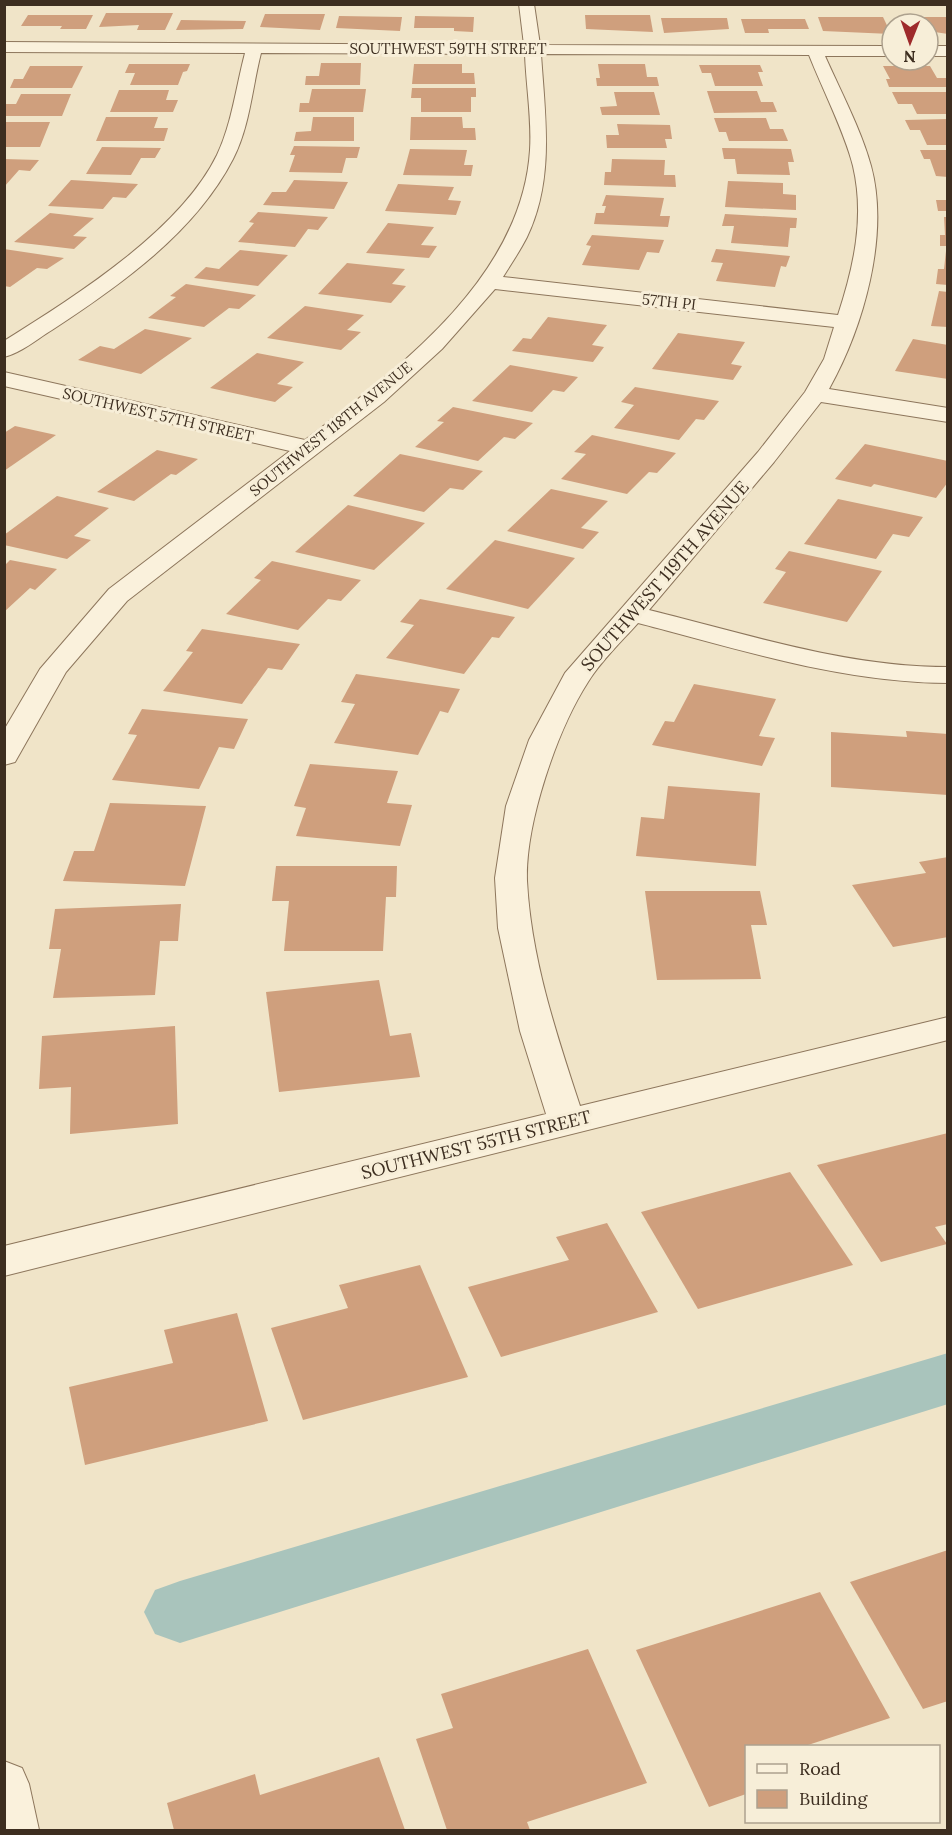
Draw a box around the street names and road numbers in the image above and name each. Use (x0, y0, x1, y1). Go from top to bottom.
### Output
street label: SOUTHWEST 59TH STREET (349, 39, 547, 58)
street label: 57TH PI (641, 289, 697, 314)
street label: SOUTHWEST 118TH AVENUE (246, 357, 416, 500)
street label: SOUTHWEST 57TH STREET (61, 383, 256, 446)
street label: SOUTHWEST 119TH AVENUE (576, 476, 754, 676)
street label: SOUTHWEST 55TH STREET (359, 1105, 594, 1184)

